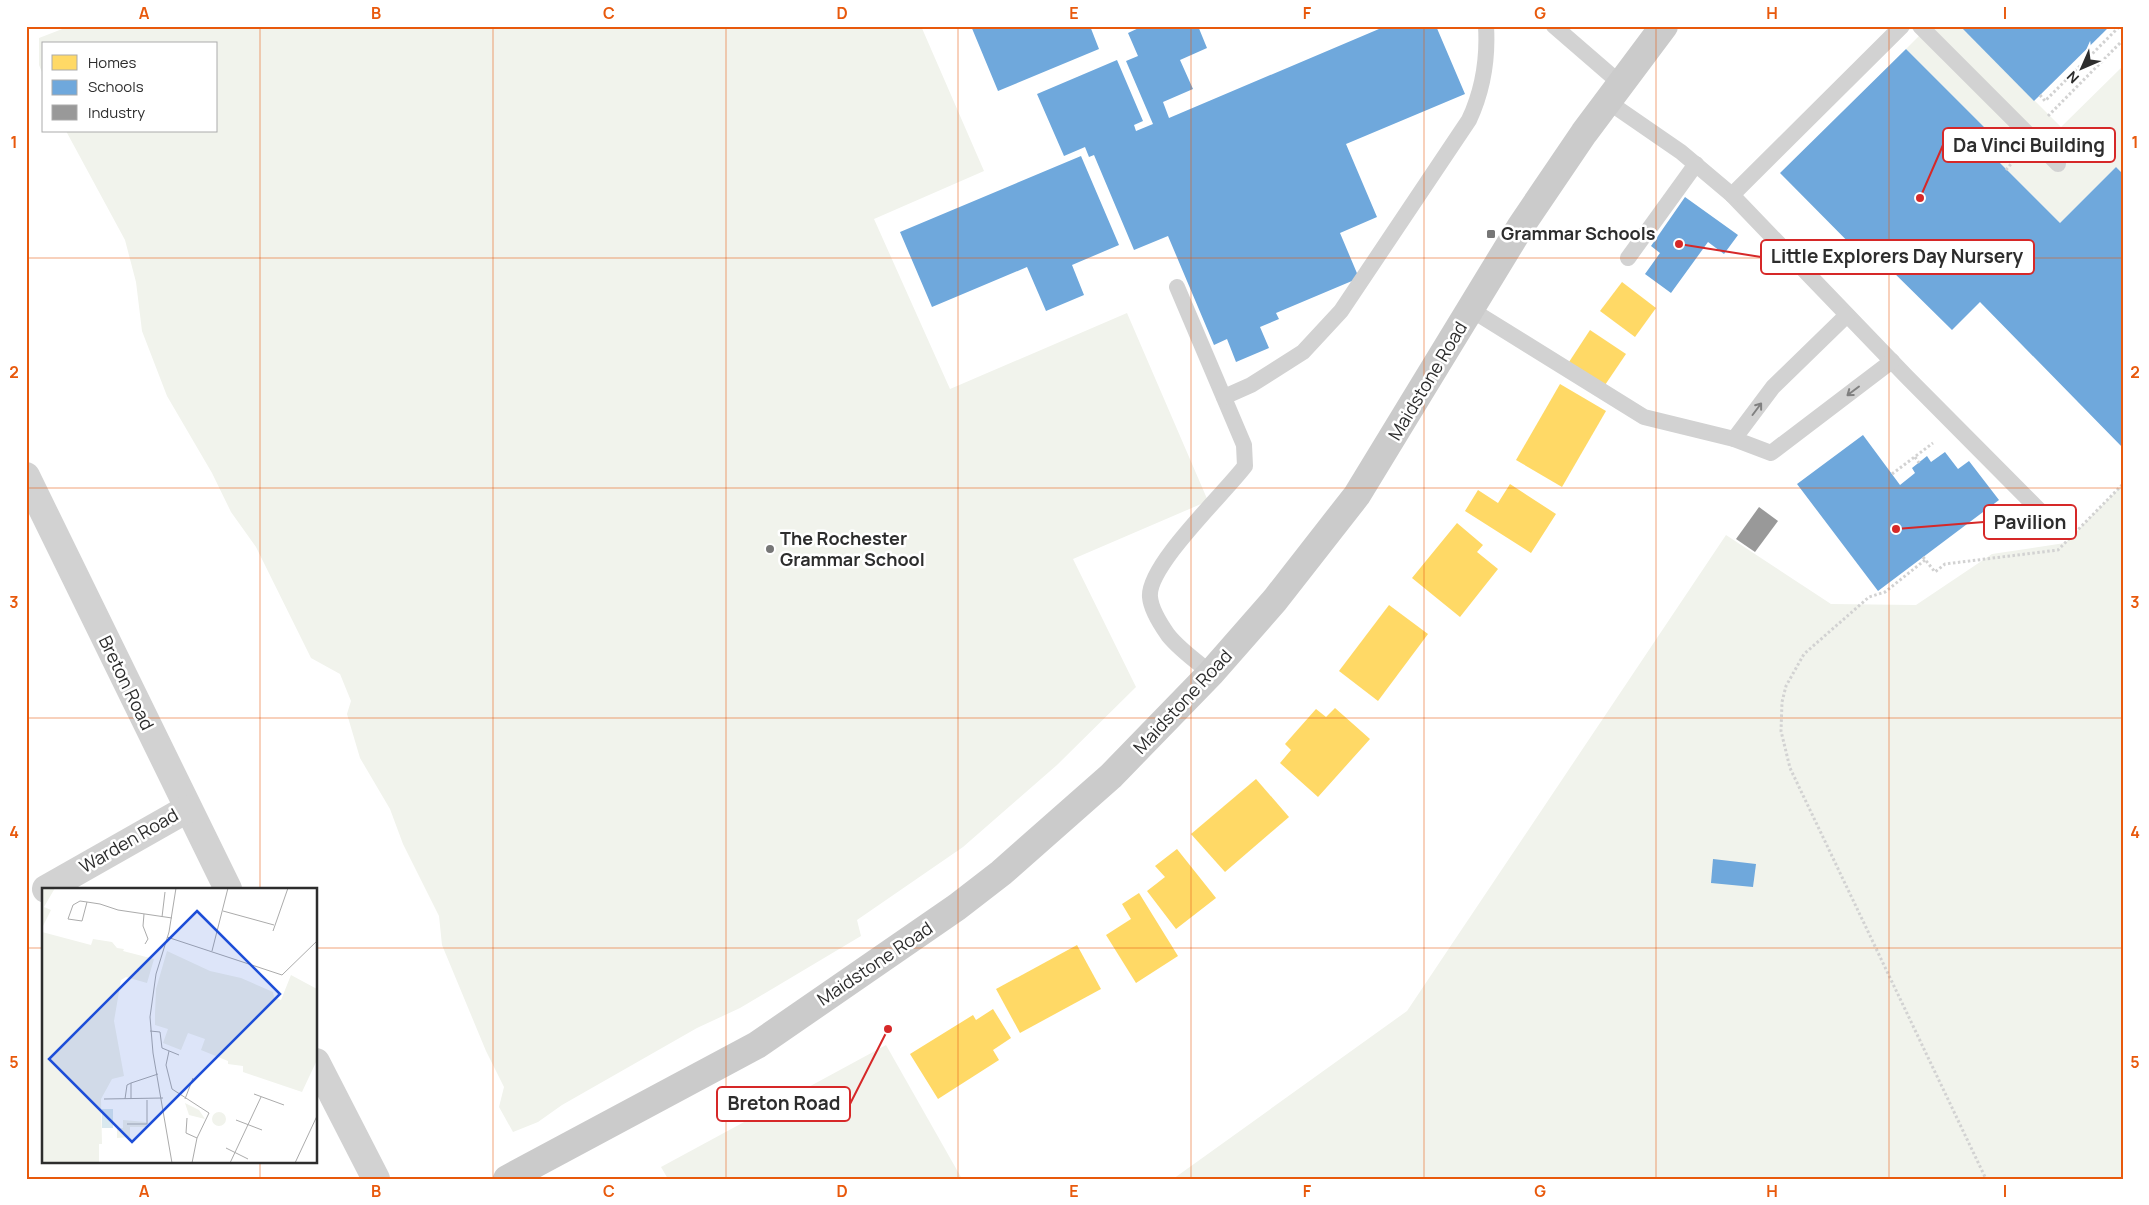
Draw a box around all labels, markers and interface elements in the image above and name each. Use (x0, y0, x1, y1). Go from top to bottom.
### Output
text: A (139, 2, 150, 24)
text: B (371, 2, 381, 24)
text: C (603, 2, 615, 24)
text: D (836, 2, 848, 24)
text: E (1069, 2, 1079, 24)
text: F (1303, 2, 1312, 24)
text: G (1534, 2, 1546, 24)
text: H (1766, 2, 1778, 24)
text: I (2003, 2, 2007, 24)
legend (42, 42, 218, 132)
north arrow (2056, 42, 2106, 92)
text: Homes (88, 52, 137, 73)
text: N (2062, 67, 2083, 88)
text: Schools (88, 76, 144, 97)
text: Industry (88, 102, 145, 123)
callout: Da Vinci Building (1943, 128, 2115, 162)
text: 1 (10, 131, 18, 153)
text: 1 (2131, 131, 2139, 153)
text: Da Vinci Building (1953, 132, 2105, 158)
place label: Grammar Schools (1501, 221, 1656, 245)
marker: Grammar Schools (1485, 228, 1497, 240)
callout: Little Explorers Day Nursery (1761, 240, 2034, 274)
text: Little Explorers Day Nursery (1771, 243, 2024, 269)
street label: Maidstone Road (1382, 317, 1472, 444)
text: 2 (9, 361, 19, 383)
text: 2 (2130, 361, 2140, 383)
one-way arrow (1847, 385, 1860, 396)
one-way arrow (1752, 402, 1762, 416)
callout: Pavilion (1984, 505, 2076, 539)
text: Pavilion (1994, 509, 2066, 535)
place label: The Rochester Grammar School (780, 526, 925, 571)
marker: The Rochester Grammar School (764, 543, 776, 555)
text: 3 (9, 591, 19, 613)
text: 3 (2130, 591, 2140, 613)
street label: Breton Road (94, 631, 160, 734)
street label: Maidstone Road (1128, 644, 1237, 759)
street label: Warden Road (75, 802, 182, 878)
text: 4 (9, 821, 19, 843)
text: 4 (2130, 821, 2140, 843)
inset map (42, 888, 318, 1162)
street label: Maidstone Road (812, 916, 937, 1011)
text: 5 (9, 1051, 19, 1073)
text: 5 (2130, 1051, 2140, 1073)
callout: Breton Road (717, 1087, 850, 1121)
text: Breton Road (728, 1090, 840, 1116)
text: A (139, 1180, 150, 1202)
text: B (371, 1180, 381, 1202)
text: C (603, 1180, 615, 1202)
text: D (836, 1180, 848, 1202)
text: E (1069, 1180, 1079, 1202)
text: F (1303, 1180, 1312, 1202)
text: G (1534, 1180, 1546, 1202)
text: H (1766, 1180, 1778, 1202)
text: I (2003, 1180, 2007, 1202)

